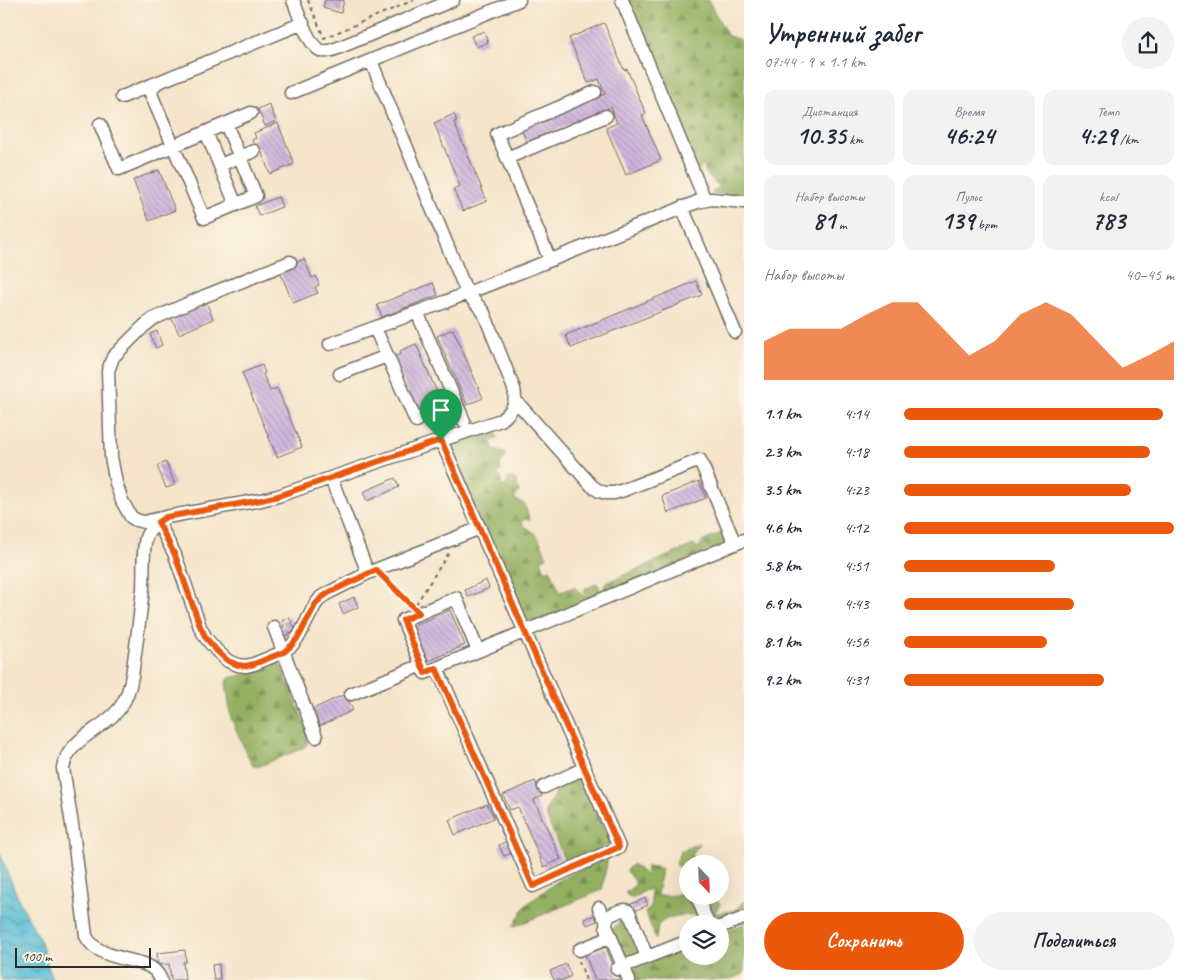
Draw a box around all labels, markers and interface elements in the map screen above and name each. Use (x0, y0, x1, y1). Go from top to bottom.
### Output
text: Утренний забег (764, 15, 920, 50)
button: share (1122, 17, 1174, 69)
text: 07:44 · 9 × 1.1 km (764, 52, 866, 72)
text: Дистанция (802, 103, 858, 120)
text: Время (954, 103, 984, 120)
text: Темп (1097, 103, 1120, 120)
text: 10.35 (796, 120, 846, 152)
text: 46:24 (944, 120, 994, 152)
text: 4:29 (1078, 120, 1117, 152)
text: km (846, 131, 863, 148)
text: /km (1117, 131, 1138, 148)
text: Набор высоты (795, 188, 864, 205)
text: Пульс (955, 188, 983, 205)
text: kcal (1099, 188, 1118, 205)
text: 81 (813, 205, 835, 237)
text: 139 (941, 205, 974, 237)
text: 783 (1091, 205, 1125, 237)
text: m (835, 216, 847, 233)
text: bpm (974, 216, 997, 233)
text: Набор высоты (764, 265, 843, 285)
text: 40–45 m (1125, 265, 1174, 285)
pin (420, 389, 462, 440)
icon: arrive (427, 396, 455, 424)
text: 1.1 km (764, 404, 801, 424)
text: 4:14 (844, 404, 869, 424)
text: 2.3 km (764, 442, 801, 462)
text: 4:18 (844, 442, 869, 462)
text: 3.5 km (764, 480, 801, 500)
text: 4:23 (844, 480, 869, 500)
text: 4.6 km (764, 518, 802, 538)
text: 4:12 (844, 518, 869, 538)
text: 5.8 km (764, 556, 801, 576)
text: 4:51 (844, 556, 869, 576)
text: 6.9 km (764, 594, 801, 614)
text: 4:43 (844, 594, 869, 614)
text: 8.1 km (764, 632, 801, 652)
text: 4:56 (844, 632, 869, 652)
text: 9.2 km (764, 670, 801, 690)
text: 4:31 (844, 670, 869, 690)
north arrow (679, 855, 729, 905)
map controls (679, 855, 729, 965)
button: Сохранить (764, 912, 964, 970)
button: Поделиться (974, 912, 1174, 970)
button: layers (679, 915, 729, 965)
scale bar (15, 945, 151, 968)
text: 100 m (22, 948, 52, 965)

